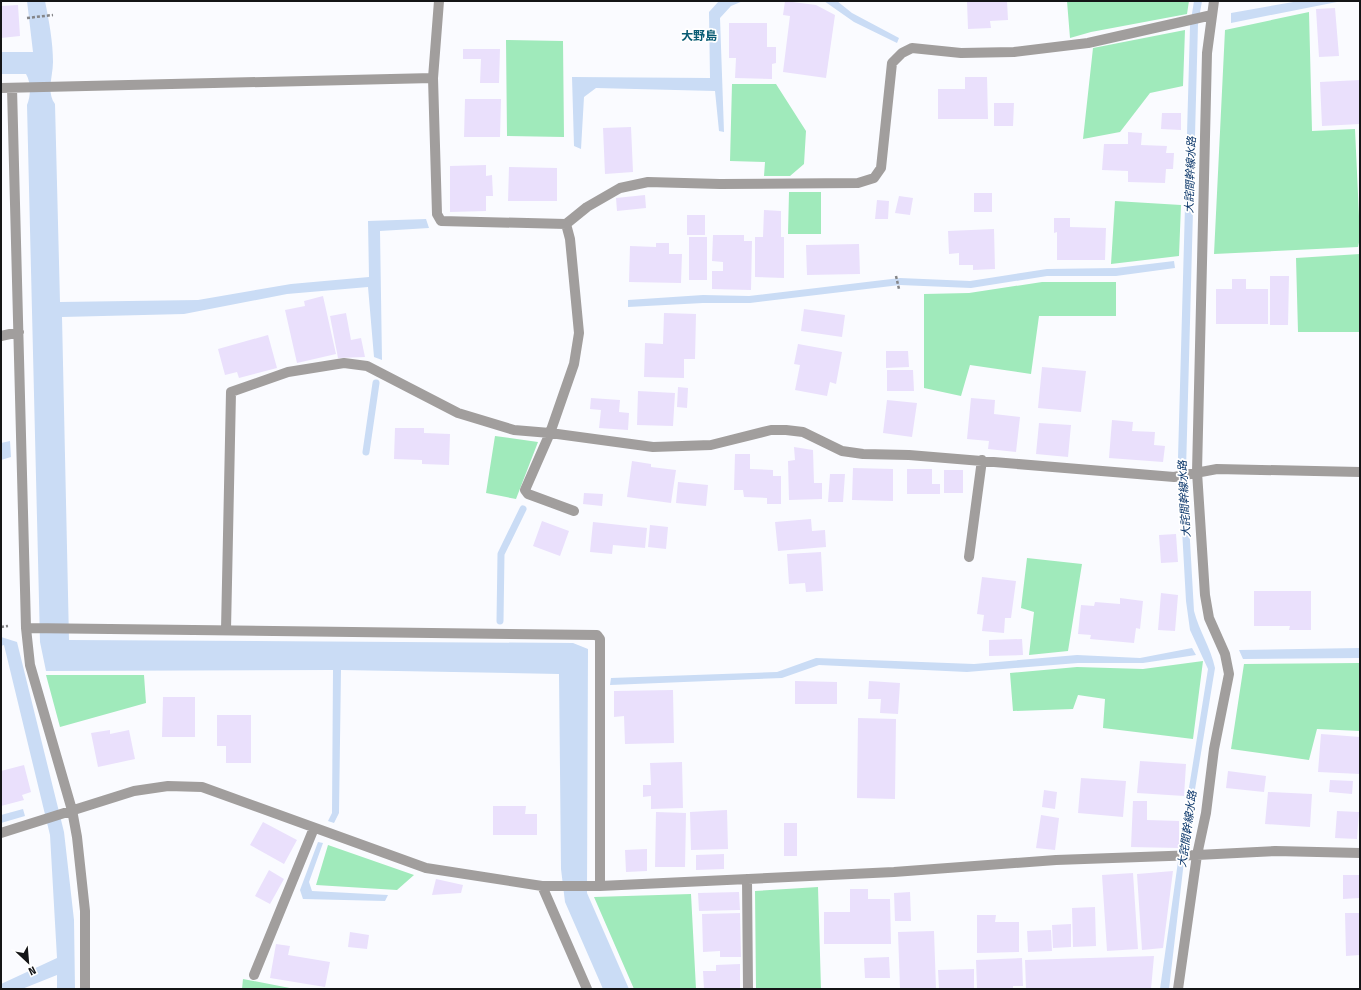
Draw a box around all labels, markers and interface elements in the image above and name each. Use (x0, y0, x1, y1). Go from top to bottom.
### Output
district label: 大野島 (681, 29, 717, 43)
water label: 大詫間幹線水路 (1183, 135, 1198, 214)
water label: 大詫間幹線水路 (1176, 459, 1193, 538)
water label: 大詫間幹線水路 (1176, 789, 1199, 868)
north arrow (8, 942, 48, 982)
text: N (26, 963, 38, 978)

